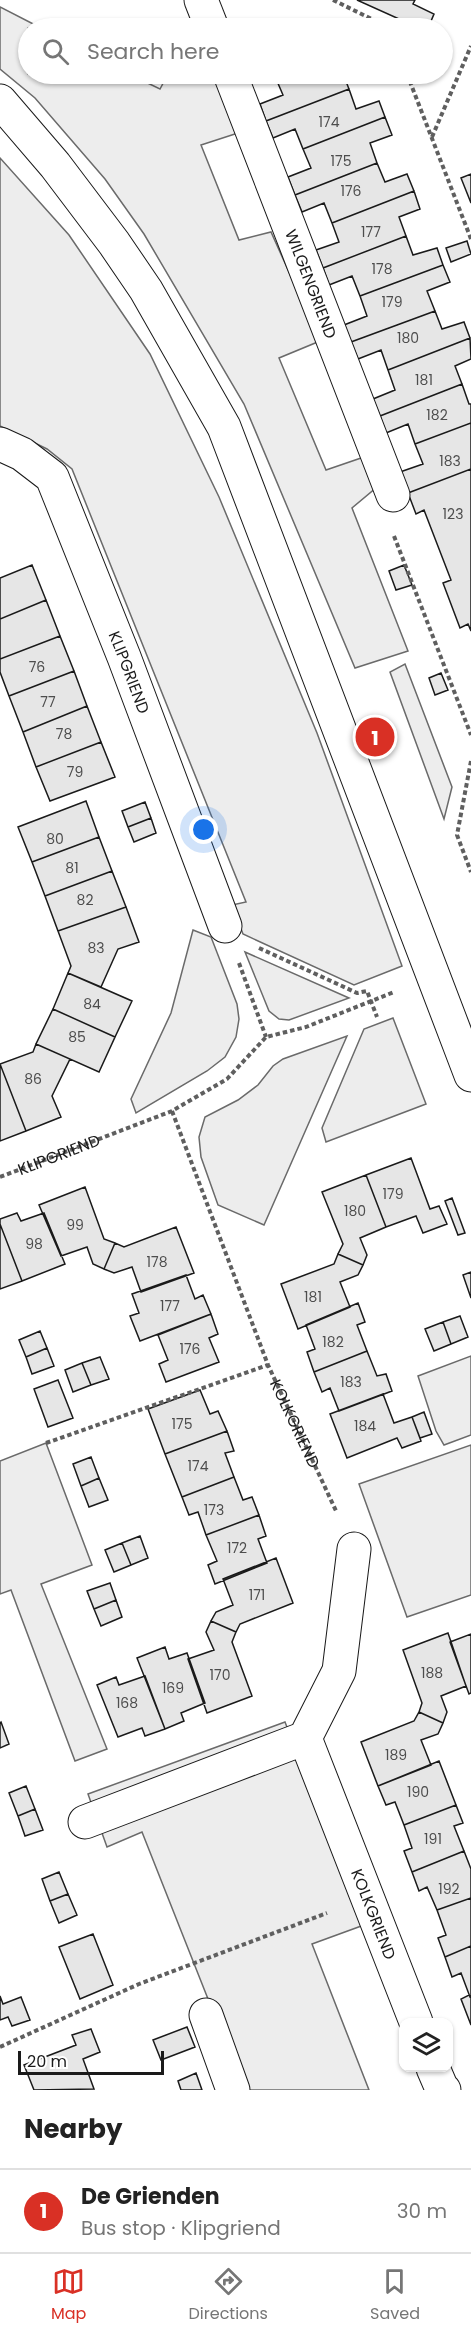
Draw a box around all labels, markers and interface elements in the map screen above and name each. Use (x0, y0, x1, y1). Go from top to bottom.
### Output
search box (18, 18, 453, 84)
icon: search (39, 35, 72, 68)
text: Search here (87, 36, 220, 67)
house number: 174 (319, 112, 340, 132)
house number: 175 (331, 151, 351, 171)
house number: 176 (340, 181, 362, 201)
house number: 177 (361, 222, 381, 242)
street label: WILGENGRIEND (279, 226, 342, 342)
house number: 178 (372, 259, 393, 279)
house number: 179 (382, 292, 402, 312)
house number: 180 (397, 328, 419, 348)
house number: 181 (415, 370, 433, 390)
house number: 182 (426, 405, 448, 425)
house number: 183 (439, 451, 461, 471)
house number: 123 (443, 504, 463, 524)
street label: KLIPGRIEND (103, 628, 155, 717)
house number: 76 (29, 657, 45, 677)
house number: 77 (40, 692, 56, 712)
pin: 1 (356, 714, 394, 760)
house number: 78 (56, 724, 72, 744)
house number: 79 (67, 762, 83, 782)
your location (189, 815, 218, 844)
house number: 80 (46, 829, 64, 849)
house number: 81 (65, 858, 79, 878)
house number: 82 (77, 890, 93, 910)
house number: 83 (87, 938, 105, 958)
house number: 84 (83, 994, 101, 1014)
house number: 85 (68, 1027, 86, 1047)
house number: 86 (24, 1069, 42, 1089)
street label: KLIPGRIEND (14, 1129, 104, 1181)
house number: 179 (383, 1184, 403, 1204)
house number: 180 (344, 1201, 366, 1221)
house number: 99 (66, 1215, 84, 1235)
house number: 98 (25, 1234, 43, 1254)
house number: 178 (147, 1252, 168, 1272)
house number: 181 (304, 1287, 322, 1307)
house number: 177 (160, 1296, 180, 1316)
house number: 182 (322, 1332, 344, 1352)
house number: 176 (179, 1339, 201, 1359)
house number: 183 (340, 1372, 362, 1392)
street label: KOLKGRIEND (264, 1375, 325, 1472)
house number: 175 (172, 1414, 192, 1434)
house number: 184 (354, 1416, 376, 1436)
house number: 174 (188, 1456, 209, 1476)
house number: 173 (204, 1500, 224, 1520)
house number: 172 (227, 1538, 247, 1558)
house number: 171 (249, 1585, 265, 1605)
house number: 188 (421, 1663, 443, 1683)
house number: 170 (210, 1665, 230, 1685)
house number: 169 (162, 1678, 184, 1698)
house number: 168 (116, 1693, 138, 1713)
house number: 189 (385, 1745, 407, 1765)
house number: 190 (407, 1782, 429, 1802)
house number: 191 (424, 1829, 442, 1849)
street label: KOLKGRIEND (345, 1866, 401, 1963)
house number: 192 (438, 1879, 460, 1899)
map controls (399, 2018, 453, 2072)
button: layers (399, 2018, 453, 2072)
scale bar (18, 2048, 164, 2076)
text: 20 m (27, 2050, 67, 2073)
text: Nearby (24, 2111, 122, 2147)
text: De Grienden (81, 2181, 220, 2212)
text: 1 (40, 2197, 47, 2225)
text: 30 m (397, 2197, 447, 2225)
text: Bus stop · Klipgriend (81, 2214, 281, 2242)
tab: Map (51, 2265, 86, 2326)
tab: Directions (189, 2265, 268, 2326)
tab: Saved (370, 2265, 420, 2326)

